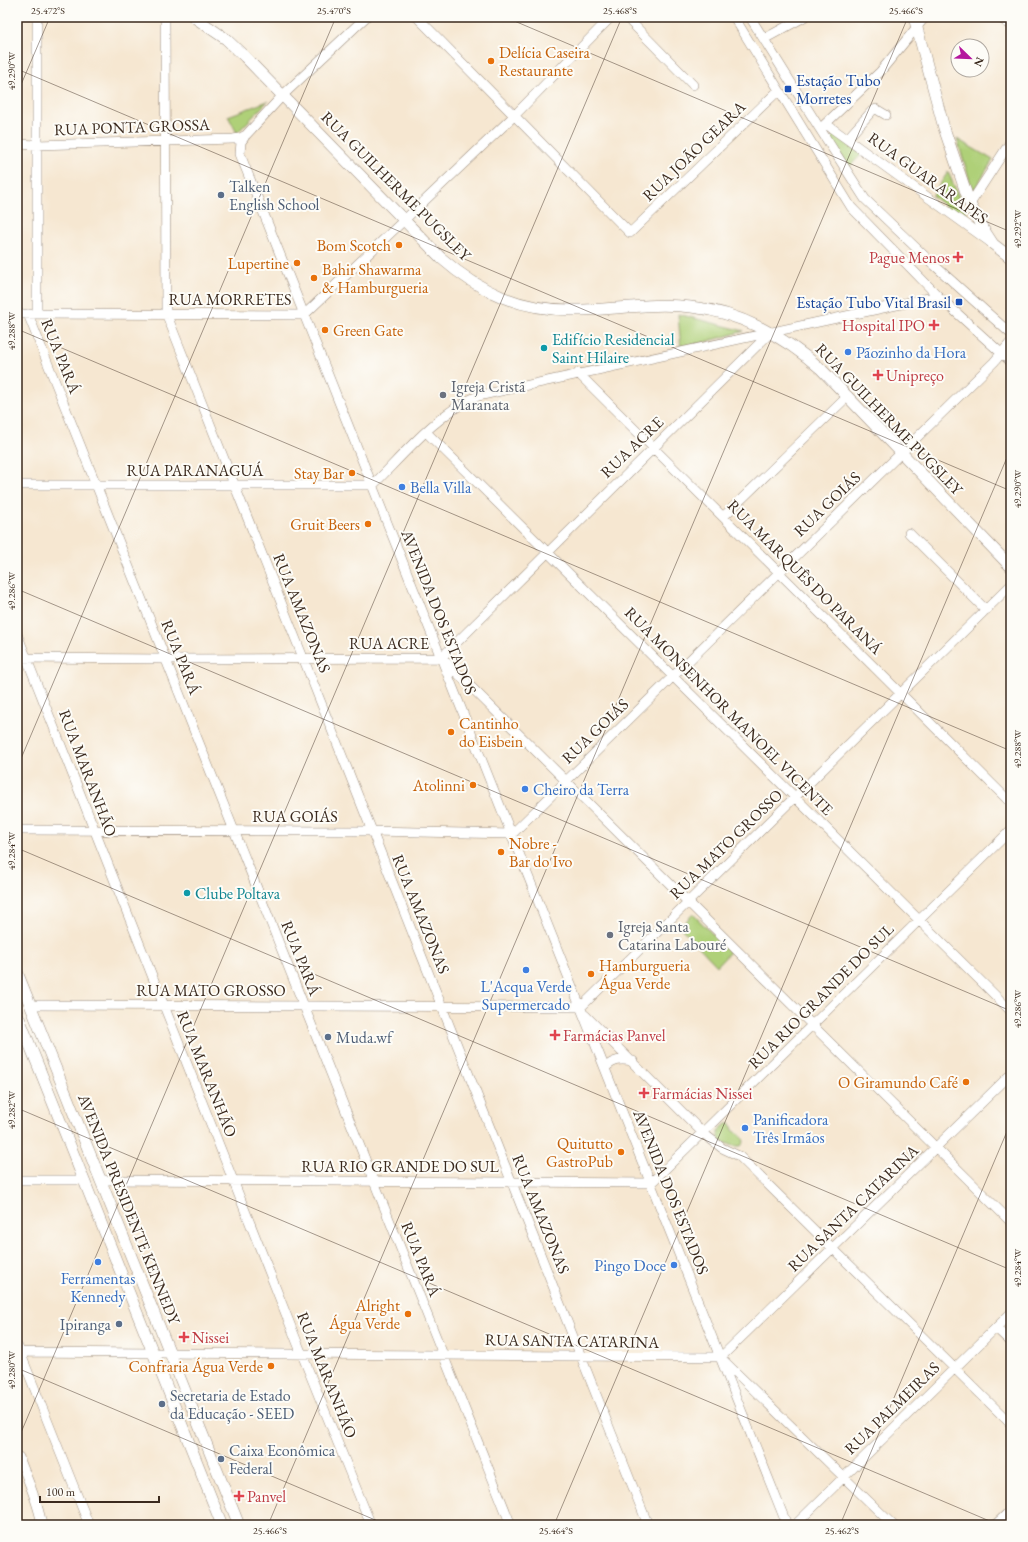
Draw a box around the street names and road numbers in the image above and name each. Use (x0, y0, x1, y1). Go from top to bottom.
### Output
street label: RUA JOÃO GEARA (638, 96, 751, 206)
street label: RUA GUILHERME PUGSLEY (317, 107, 476, 266)
street label: RUA PONTA GROSSA (54, 114, 211, 140)
street label: RUA GUARARAPES (864, 127, 992, 229)
street label: RUA MORRETES (168, 289, 292, 310)
street label: RUA PARÁ (36, 315, 86, 397)
street label: RUA GUILHERME PUGSLEY (811, 339, 968, 500)
street label: RUA ACRE (596, 412, 668, 482)
street label: RUA PARANAGUÁ (127, 460, 264, 481)
street label: RUA GOIÁS (789, 467, 865, 541)
street label: RUA MARQUÊS DO PARANÁ (723, 495, 888, 660)
street label: AVENIDA DOS ESTADOS (396, 525, 482, 698)
street label: RUA AMAZONAS (268, 550, 336, 676)
street label: RUA MONSENHOR MANOEL VICENTE (620, 602, 838, 820)
street label: RUA PARÁ (156, 616, 206, 698)
street label: RUA ACRE (349, 633, 429, 654)
street label: RUA GOIÁS (557, 694, 633, 768)
street label: RUA MARANHÃO (54, 706, 122, 840)
street label: RUA MATO GROSSO (665, 784, 787, 904)
street label: RUA GOIÁS (252, 806, 338, 827)
street label: RUA AMAZONAS (387, 851, 455, 977)
street label: RUA PARÁ (276, 917, 326, 999)
street label: RUA RIO GRANDE DO SUL (744, 918, 899, 1073)
street label: RUA MATO GROSSO (136, 980, 286, 1001)
street label: RUA MARANHÃO (172, 1008, 242, 1140)
street label: AVENIDA PRESIDENTE KENNEDY (73, 1090, 185, 1328)
street label: AVENIDA DOS ESTADOS (628, 1105, 714, 1278)
street label: RUA SANTA CATARINA (783, 1139, 924, 1276)
street label: RUA AMAZONAS (507, 1151, 575, 1277)
street label: RUA RIO GRANDE DO SUL (301, 1156, 499, 1177)
street label: RUA PARÁ (396, 1218, 446, 1300)
street label: RUA MARANHÃO (292, 1309, 362, 1441)
street label: RUA SANTA CATARINA (485, 1329, 660, 1353)
street label: RUA PALMEIRAS (840, 1357, 944, 1459)

